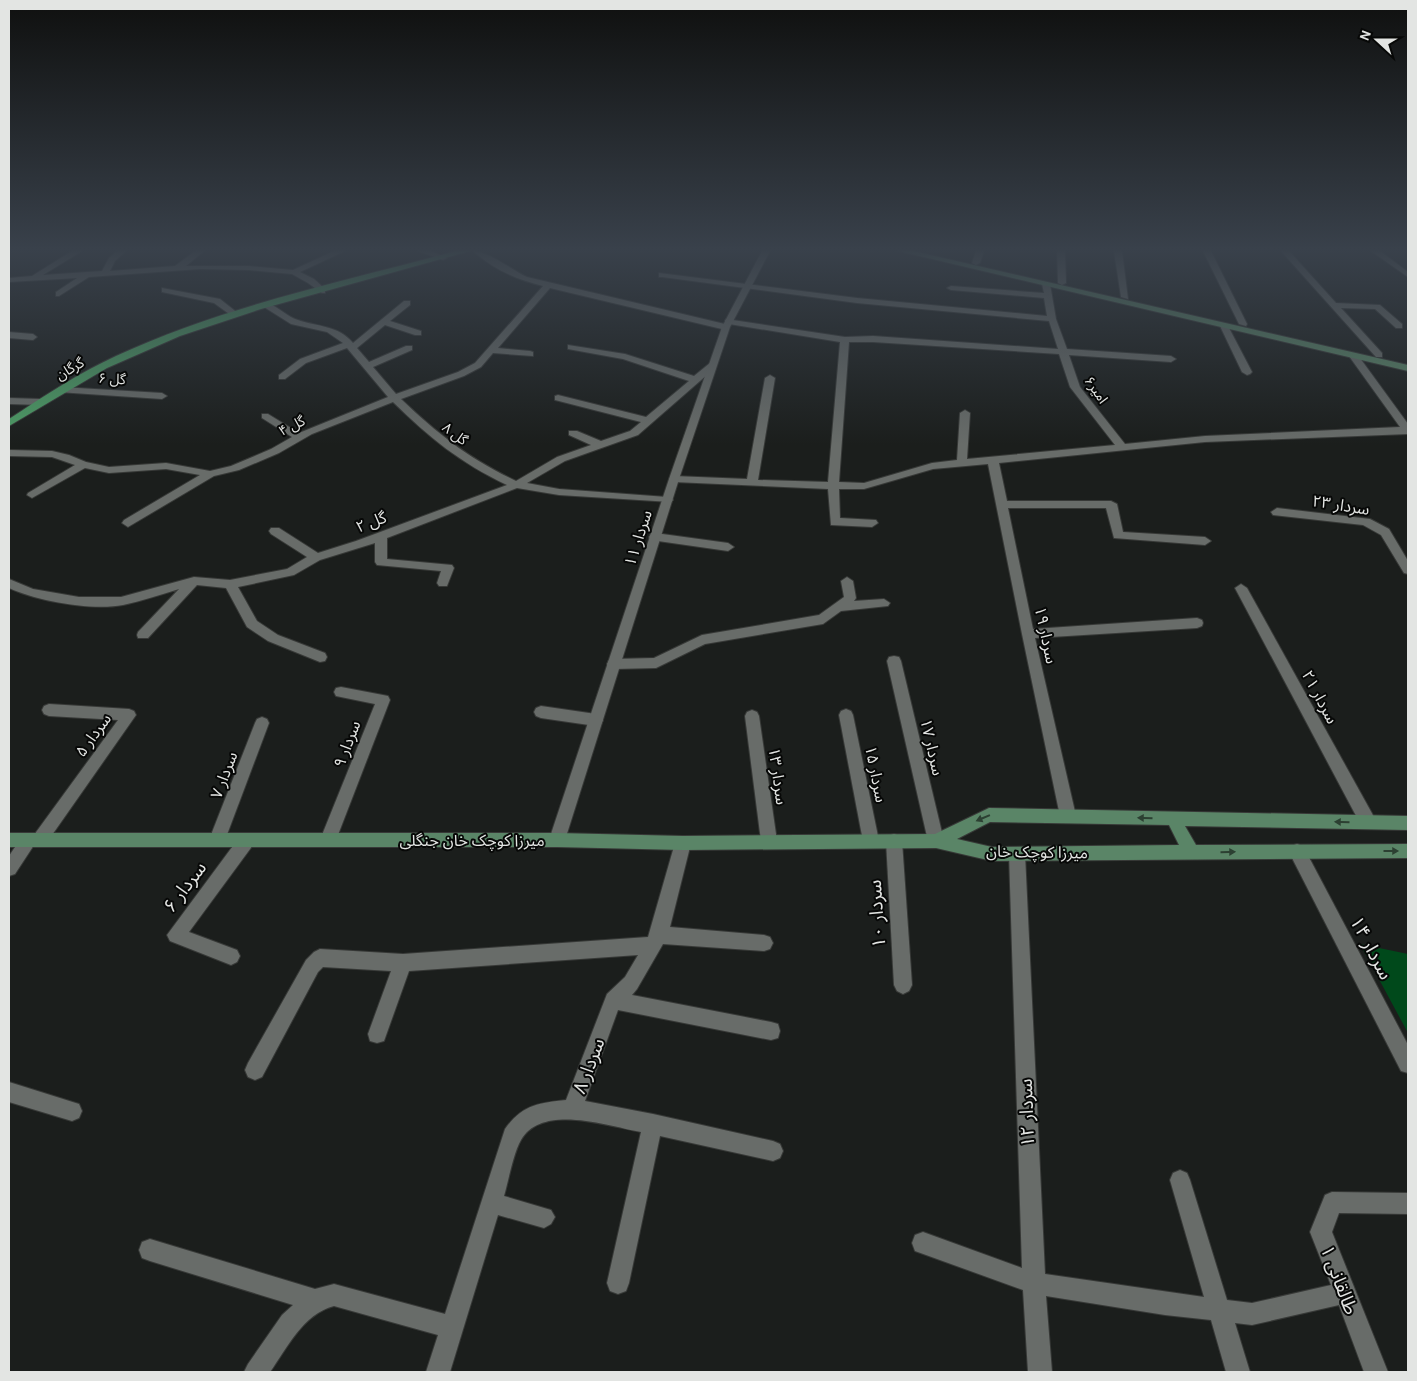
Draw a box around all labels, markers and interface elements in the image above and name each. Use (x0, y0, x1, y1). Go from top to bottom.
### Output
north arrow (1352, 15, 1402, 65)
text: N (1356, 28, 1375, 43)
street label: گرگان (53, 354, 88, 384)
street label: گل ۶ (98, 370, 126, 388)
street label: امیر۶ (1081, 373, 1111, 407)
street label: گل ۴ (276, 412, 308, 440)
street label: گل ۸ (439, 419, 471, 449)
street label: سردار ۲۳ (1311, 491, 1371, 519)
street label: گل ۲ (353, 507, 389, 536)
street label: سردار ۱۱ (620, 508, 656, 568)
street label: سردار ۱۹ (1031, 605, 1061, 665)
street label: سردار ۲۱ (1298, 667, 1342, 727)
street label: سردار ۵ (71, 710, 115, 760)
street label: سردار ۱۷ (916, 717, 948, 777)
street label: سردار ۹ (329, 718, 365, 770)
street label: سردار ۱۵ (861, 744, 891, 804)
street label: سردار ۱۳ (765, 746, 791, 806)
street label: سردار ۷ (206, 749, 242, 801)
one-way arrow (1136, 814, 1152, 822)
one-way arrow (976, 815, 990, 823)
one-way arrow (1334, 817, 1350, 825)
street label: میرزا کوچک خان جنگلی (399, 831, 545, 851)
street label: میرزا کوچک خان (986, 842, 1088, 863)
one-way arrow (1220, 847, 1236, 855)
one-way arrow (1383, 847, 1399, 855)
street label: سردار ۶ (159, 857, 211, 917)
street label: سردار ۱۰ (864, 879, 890, 949)
street label: سردار ۱۴ (1345, 913, 1397, 983)
street label: سردار ۸ (568, 1035, 610, 1097)
street label: سردار ۱۲ (1015, 1078, 1039, 1148)
street label: طالقانی ۱ (1316, 1242, 1362, 1318)

